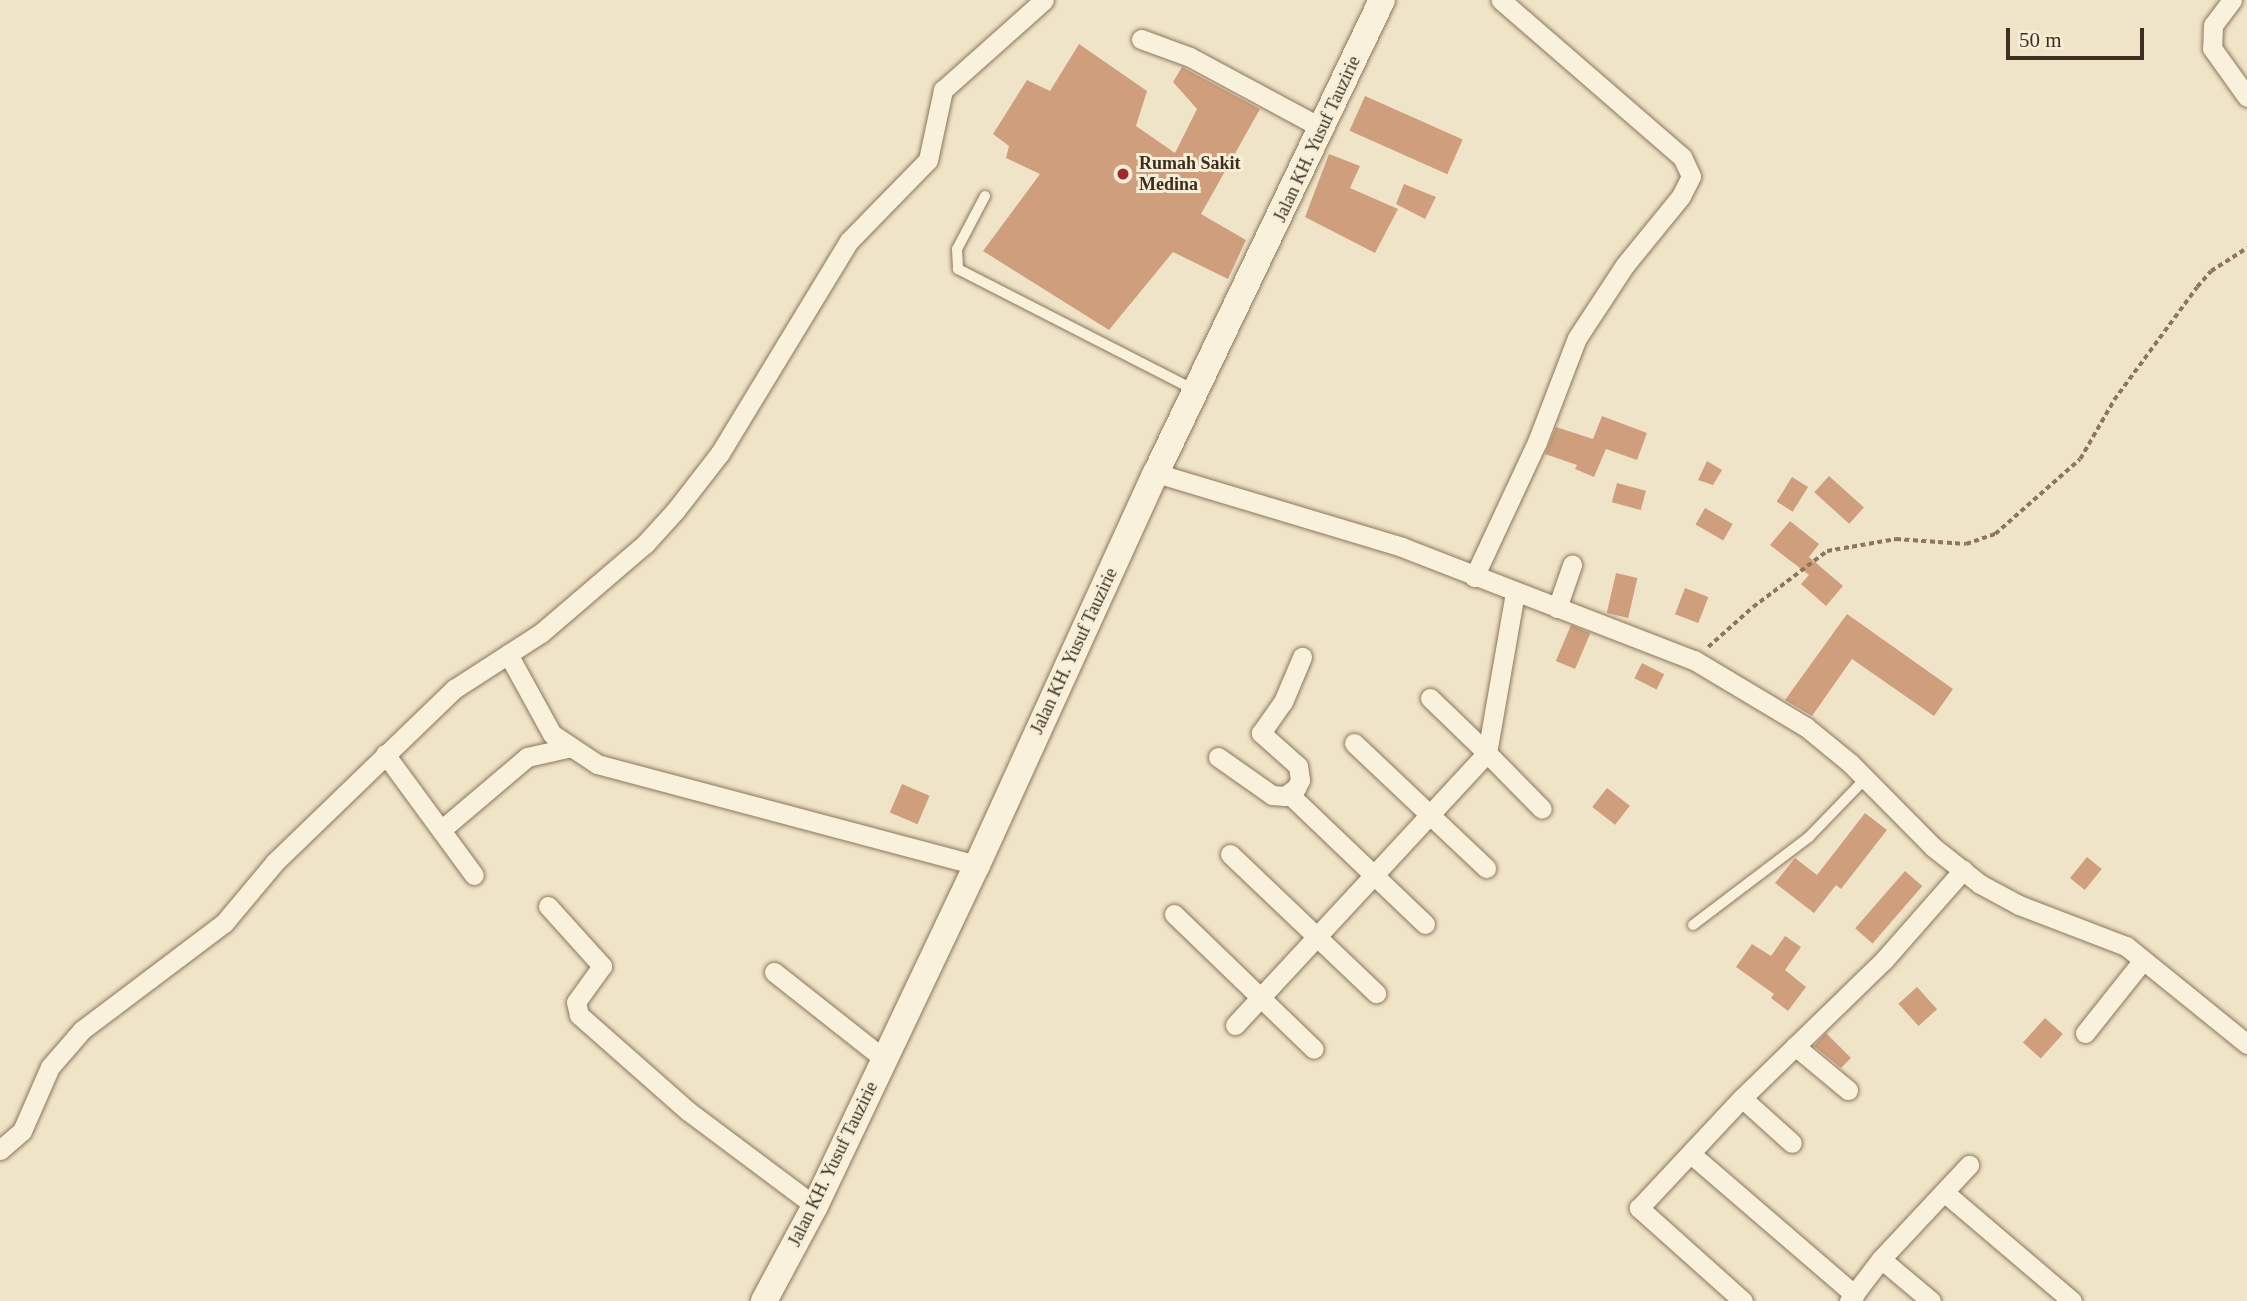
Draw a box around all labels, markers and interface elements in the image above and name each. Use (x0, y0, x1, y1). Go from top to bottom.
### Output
scale bar (2009, 14, 2147, 58)
text: 50 m (2019, 28, 2062, 52)
street label: Jalan KH. Yusuf Tauzirie (1269, 52, 1365, 226)
place label: Rumah Sakit Medina (1139, 153, 1241, 196)
marker: Rumah Sakit Medina (1113, 164, 1133, 184)
street label: Jalan KH. Yusuf Tauzirie (1026, 564, 1122, 738)
street label: Jalan KH. Yusuf Tauzirie (783, 1078, 883, 1250)

